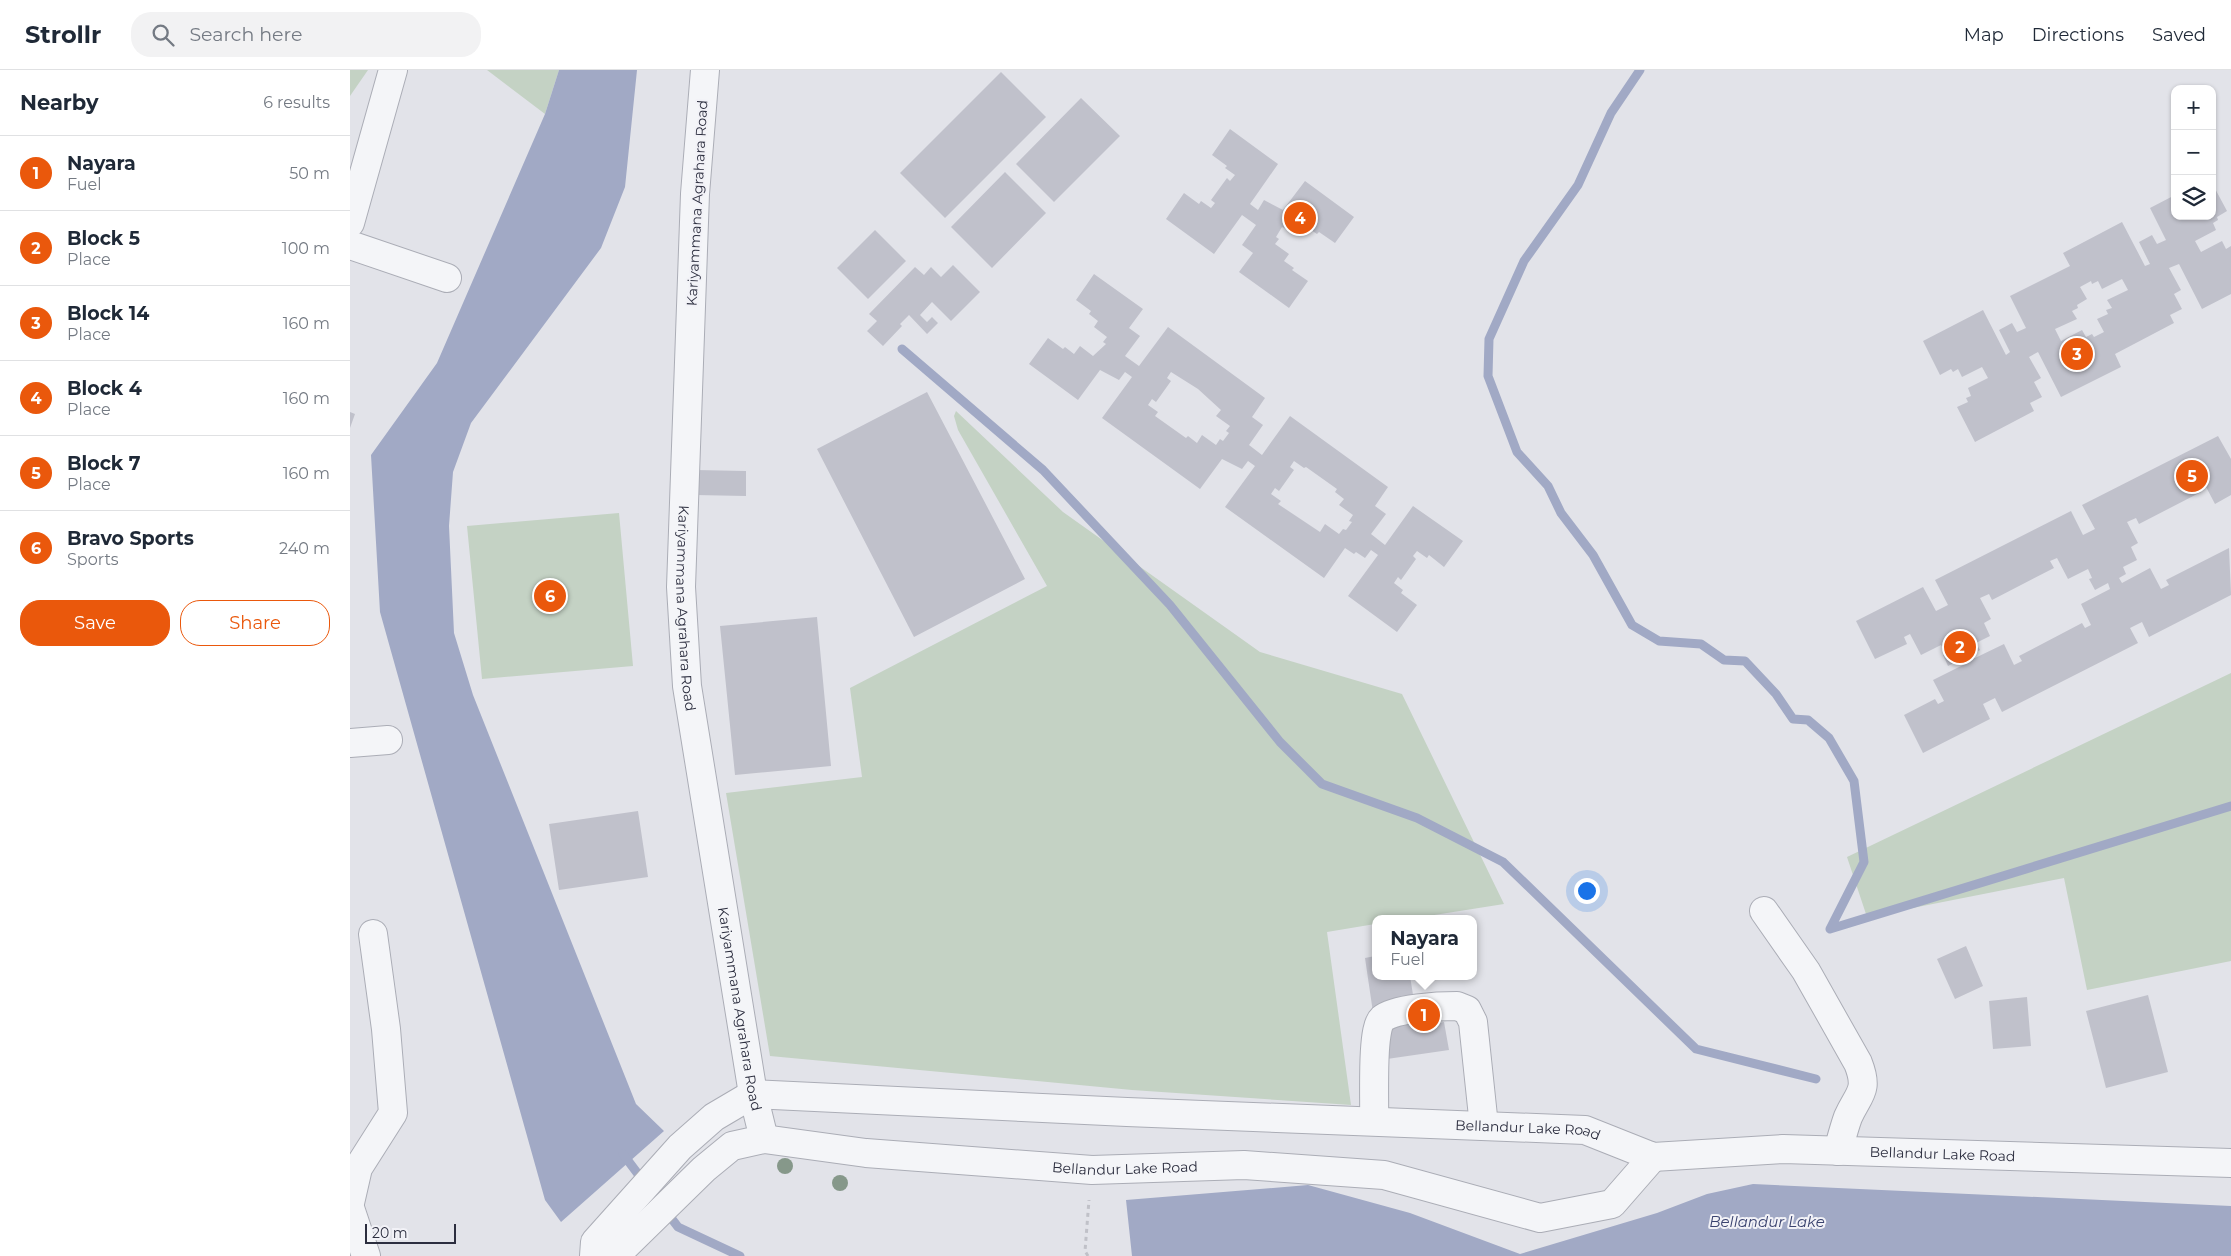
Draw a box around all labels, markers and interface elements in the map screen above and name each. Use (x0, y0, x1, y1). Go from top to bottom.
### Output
search box (131, 12, 481, 57)
text: Strollr (25, 20, 101, 49)
icon: search (149, 21, 177, 49)
text: Search here (189, 23, 302, 46)
text: Map (1964, 24, 2004, 46)
text: Directions (2032, 24, 2124, 46)
text: Saved (2152, 24, 2206, 46)
map controls (2171, 85, 2216, 220)
button: + (2171, 85, 2216, 130)
text: Nearby (20, 90, 99, 115)
text: 6 results (263, 93, 330, 112)
street label: Kariyammana Agrahara Road (683, 99, 711, 307)
button: − (2171, 130, 2216, 175)
text: Nayara (67, 152, 136, 175)
text: 1 (33, 164, 39, 183)
text: 50 m (289, 164, 330, 183)
text: Fuel (67, 175, 102, 194)
button: layers (2171, 175, 2216, 220)
pin: 4 (1284, 199, 1316, 237)
text: Block 5 (67, 227, 140, 250)
text: 2 (31, 239, 41, 258)
text: 100 m (282, 239, 330, 258)
text: Place (67, 250, 111, 269)
text: Block 14 (67, 302, 149, 325)
text: 3 (31, 314, 41, 333)
text: 160 m (283, 314, 330, 333)
text: Place (67, 325, 111, 344)
pin: 3 (2061, 335, 2093, 373)
text: Block 4 (67, 377, 142, 400)
text: 4 (30, 389, 42, 408)
text: 160 m (283, 389, 330, 408)
text: Place (67, 400, 111, 419)
text: Block 7 (67, 452, 140, 475)
pin: 5 (2176, 457, 2208, 495)
text: 5 (31, 464, 41, 483)
text: 160 m (283, 464, 330, 483)
text: Place (67, 475, 111, 494)
street label: Kariyammana Agrahara Road (672, 505, 700, 713)
text: Bravo Sports (67, 527, 194, 550)
text: 6 (31, 539, 41, 558)
text: 240 m (279, 539, 330, 558)
text: Sports (67, 550, 119, 569)
pin: 6 (534, 577, 566, 615)
button: Save (20, 600, 170, 646)
button: Share (180, 600, 330, 646)
pin: 2 (1944, 628, 1976, 666)
your location (1574, 878, 1600, 904)
street label: Kariyammana Agrahara Road (714, 906, 766, 1113)
popup (1372, 915, 1477, 980)
text: Nayara (1390, 927, 1459, 950)
text: Fuel (1390, 950, 1425, 969)
pin: 1 (1408, 996, 1440, 1034)
street label: Bellandur Lake Road (1455, 1116, 1603, 1144)
street label: Bellandur Lake Road (1869, 1143, 2016, 1165)
street label: Bellandur Lake Road (1051, 1158, 1198, 1179)
water label: Bellandur Lake (1709, 1212, 1825, 1231)
scale bar (365, 1221, 456, 1244)
text: 20 m (372, 1224, 408, 1242)

